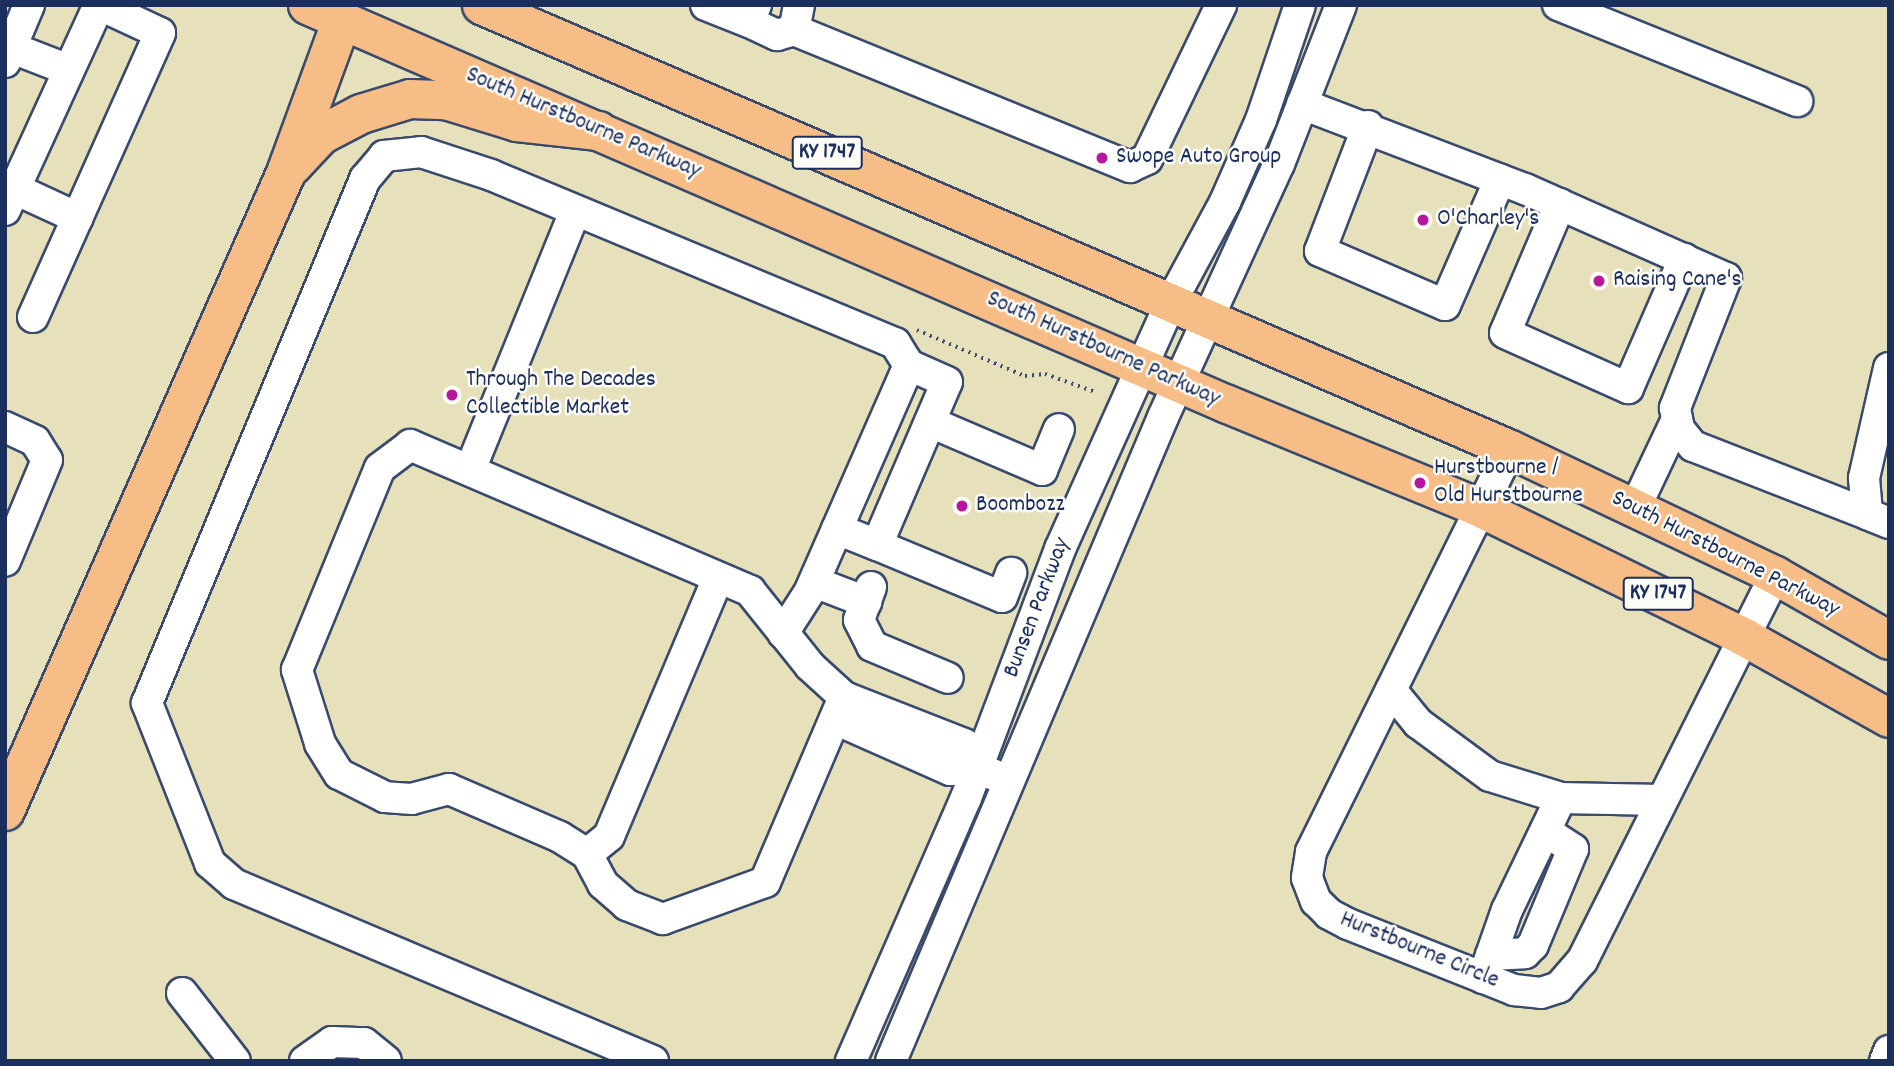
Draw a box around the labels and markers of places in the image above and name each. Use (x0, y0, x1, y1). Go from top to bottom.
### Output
place label: Swope Auto Group (1116, 144, 1281, 172)
marker: Swope Auto Group (1094, 150, 1110, 166)
place label: O'Charley's (1437, 206, 1539, 234)
marker: O'Charley's (1415, 212, 1431, 228)
place label: Raising Cane's (1613, 267, 1742, 295)
marker: Raising Cane's (1591, 273, 1607, 289)
place label: Through The Decades Collectible Market (466, 367, 656, 423)
marker: Through The Decades Collectible Market (444, 387, 460, 403)
place label: Hurstbourne / Old Hurstbourne (1434, 455, 1583, 511)
marker: Hurstbourne / Old Hurstbourne (1412, 475, 1428, 491)
place label: Boombozz (976, 492, 1065, 520)
marker: Boombozz (954, 498, 970, 514)

